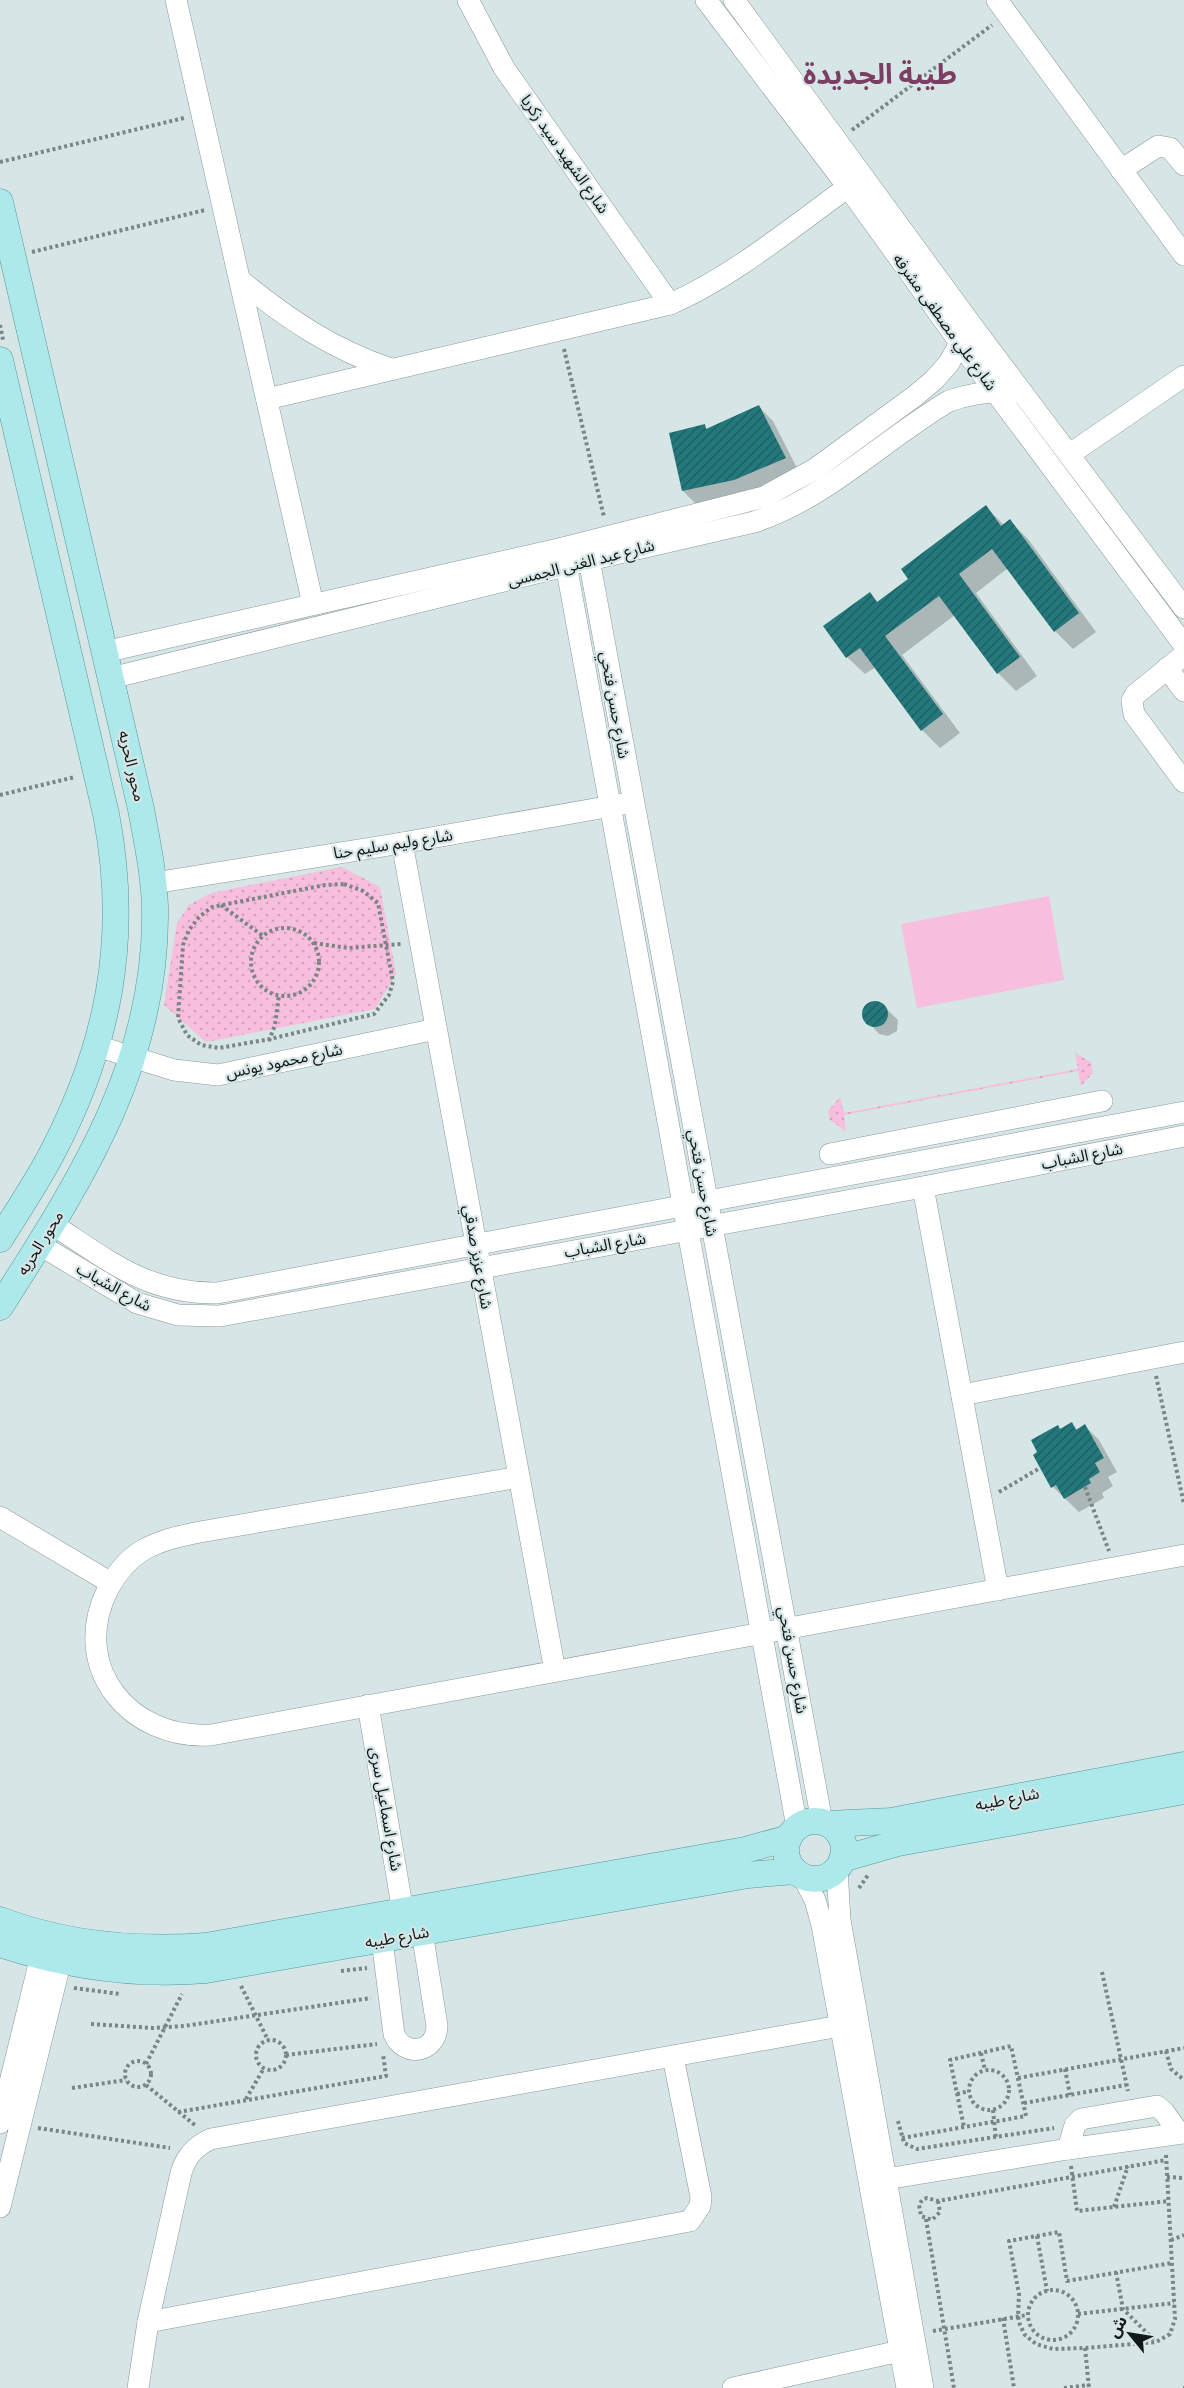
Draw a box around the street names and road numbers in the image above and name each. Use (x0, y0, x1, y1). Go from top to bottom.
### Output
street label: شارع الشهيد سيد زكريا (514, 91, 613, 219)
street label: شارع علي مصطفى مشرفه (887, 250, 1001, 396)
street label: شارع عبد الغنى الجمسى (506, 536, 657, 593)
street label: شارع حسن فتحي (593, 650, 634, 761)
street label: محور الحريه (115, 729, 149, 803)
street label: شارع وليم سليم حنا (332, 825, 455, 866)
street label: شارع محمود يونس (224, 1039, 345, 1086)
street label: شارع حسن فتحي (681, 1128, 722, 1239)
street label: شارع الشباب (1040, 1139, 1125, 1176)
street label: شارع عزيز صدقي (457, 1203, 497, 1311)
street label: محور الحريه (13, 1207, 67, 1279)
street label: شارع الشباب (563, 1228, 648, 1264)
street label: شارع الشباب (72, 1259, 155, 1318)
street label: شارع حسن فتحي (771, 1605, 812, 1716)
street label: شارع اسماعيل سرى (363, 1745, 406, 1873)
street label: شارع طيبه (973, 1783, 1041, 1817)
street label: شارع طيبه (363, 1922, 431, 1955)

